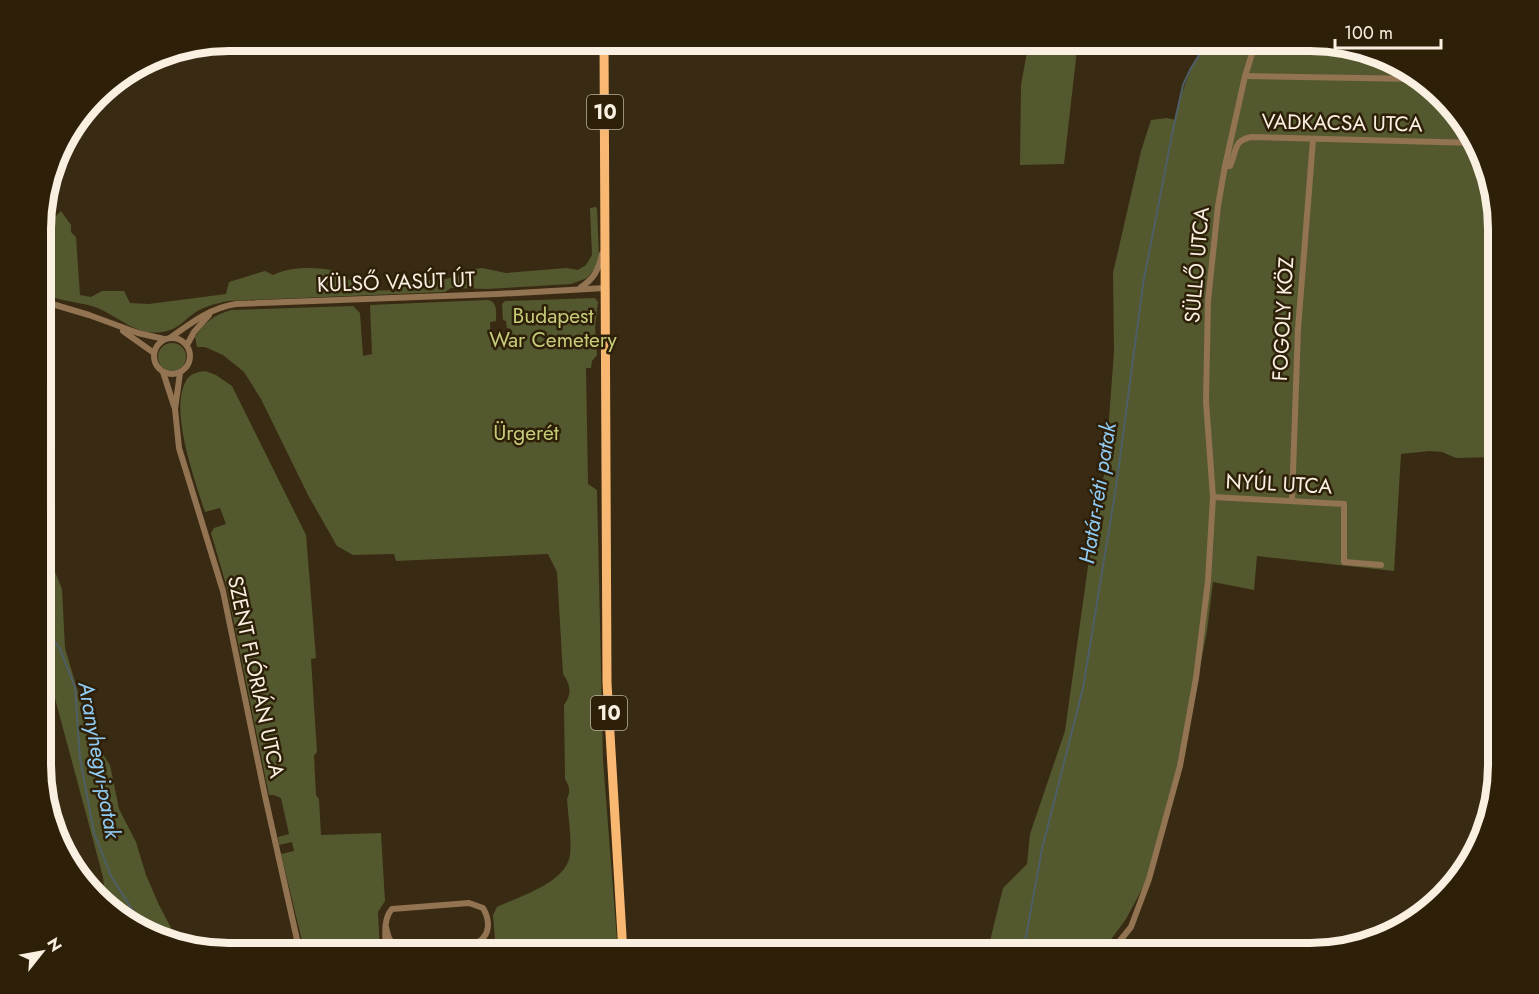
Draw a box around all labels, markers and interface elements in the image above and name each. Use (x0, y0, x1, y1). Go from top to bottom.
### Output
scale bar (1335, 12, 1442, 50)
text: 100 m (1344, 20, 1393, 46)
road number: 10 (587, 95, 623, 129)
street label: VADKACSA UTCA (1261, 107, 1423, 139)
street label: SÜLLŐ UTCA (1177, 206, 1217, 324)
street label: FOGOLY KÖZ (1265, 256, 1301, 382)
street label: KÜLSŐ VASÚT ÚT (316, 264, 476, 300)
park label: Budapest War Cemetery (489, 301, 618, 355)
park label: Ürgerét (493, 418, 559, 448)
water label: Határ-réti patak (1070, 418, 1124, 566)
street label: NYÚL UTCA (1225, 466, 1333, 502)
street label: SZENT FLÓRIÁN UTCA (220, 573, 292, 781)
water label: Aranyhegyi-patak (70, 678, 130, 843)
road number: 10 (591, 696, 627, 730)
north arrow (12, 922, 72, 982)
text: N (41, 933, 68, 956)

